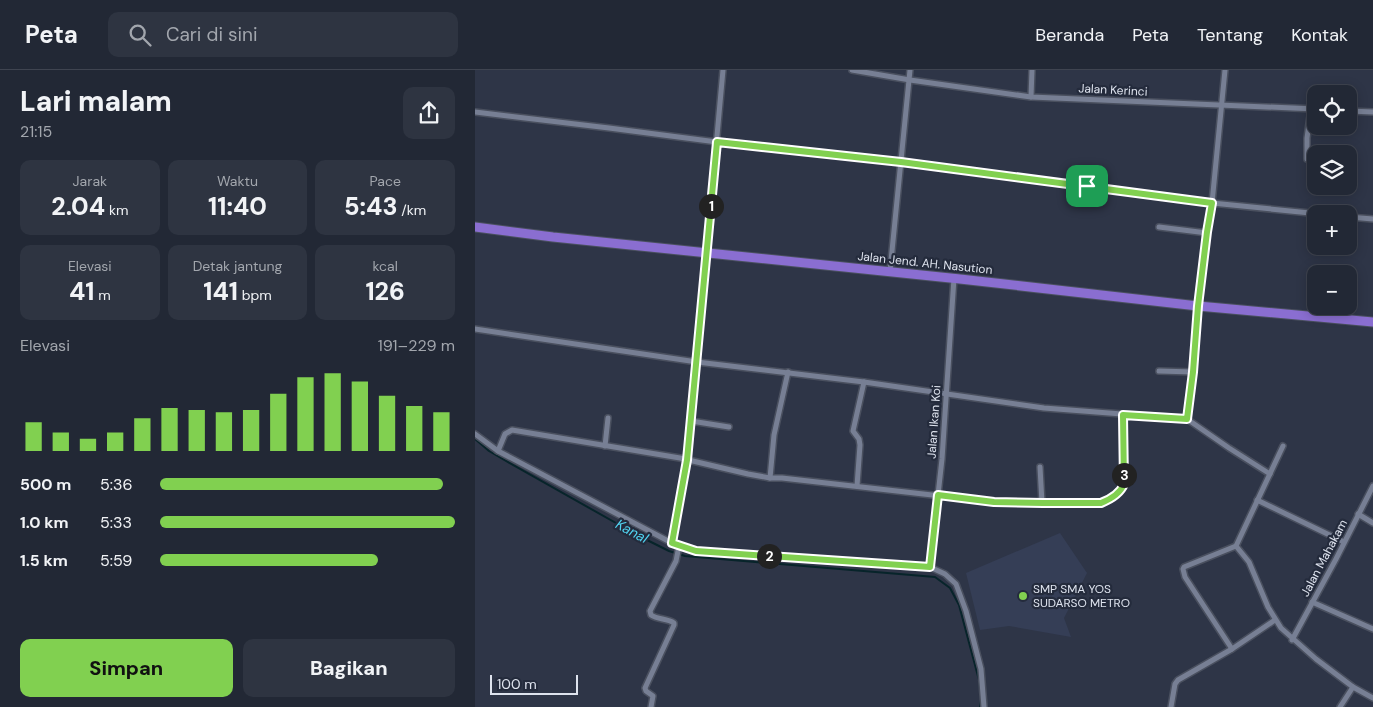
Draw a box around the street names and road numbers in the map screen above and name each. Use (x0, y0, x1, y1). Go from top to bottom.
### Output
street label: Jalan Kerinci (1078, 80, 1148, 100)
street label: Jalan Jend. AH. Nasution (857, 248, 993, 278)
street label: Jalan Ikan Koi (923, 384, 945, 459)
street label: Jalan Mahakam (1297, 517, 1351, 599)

